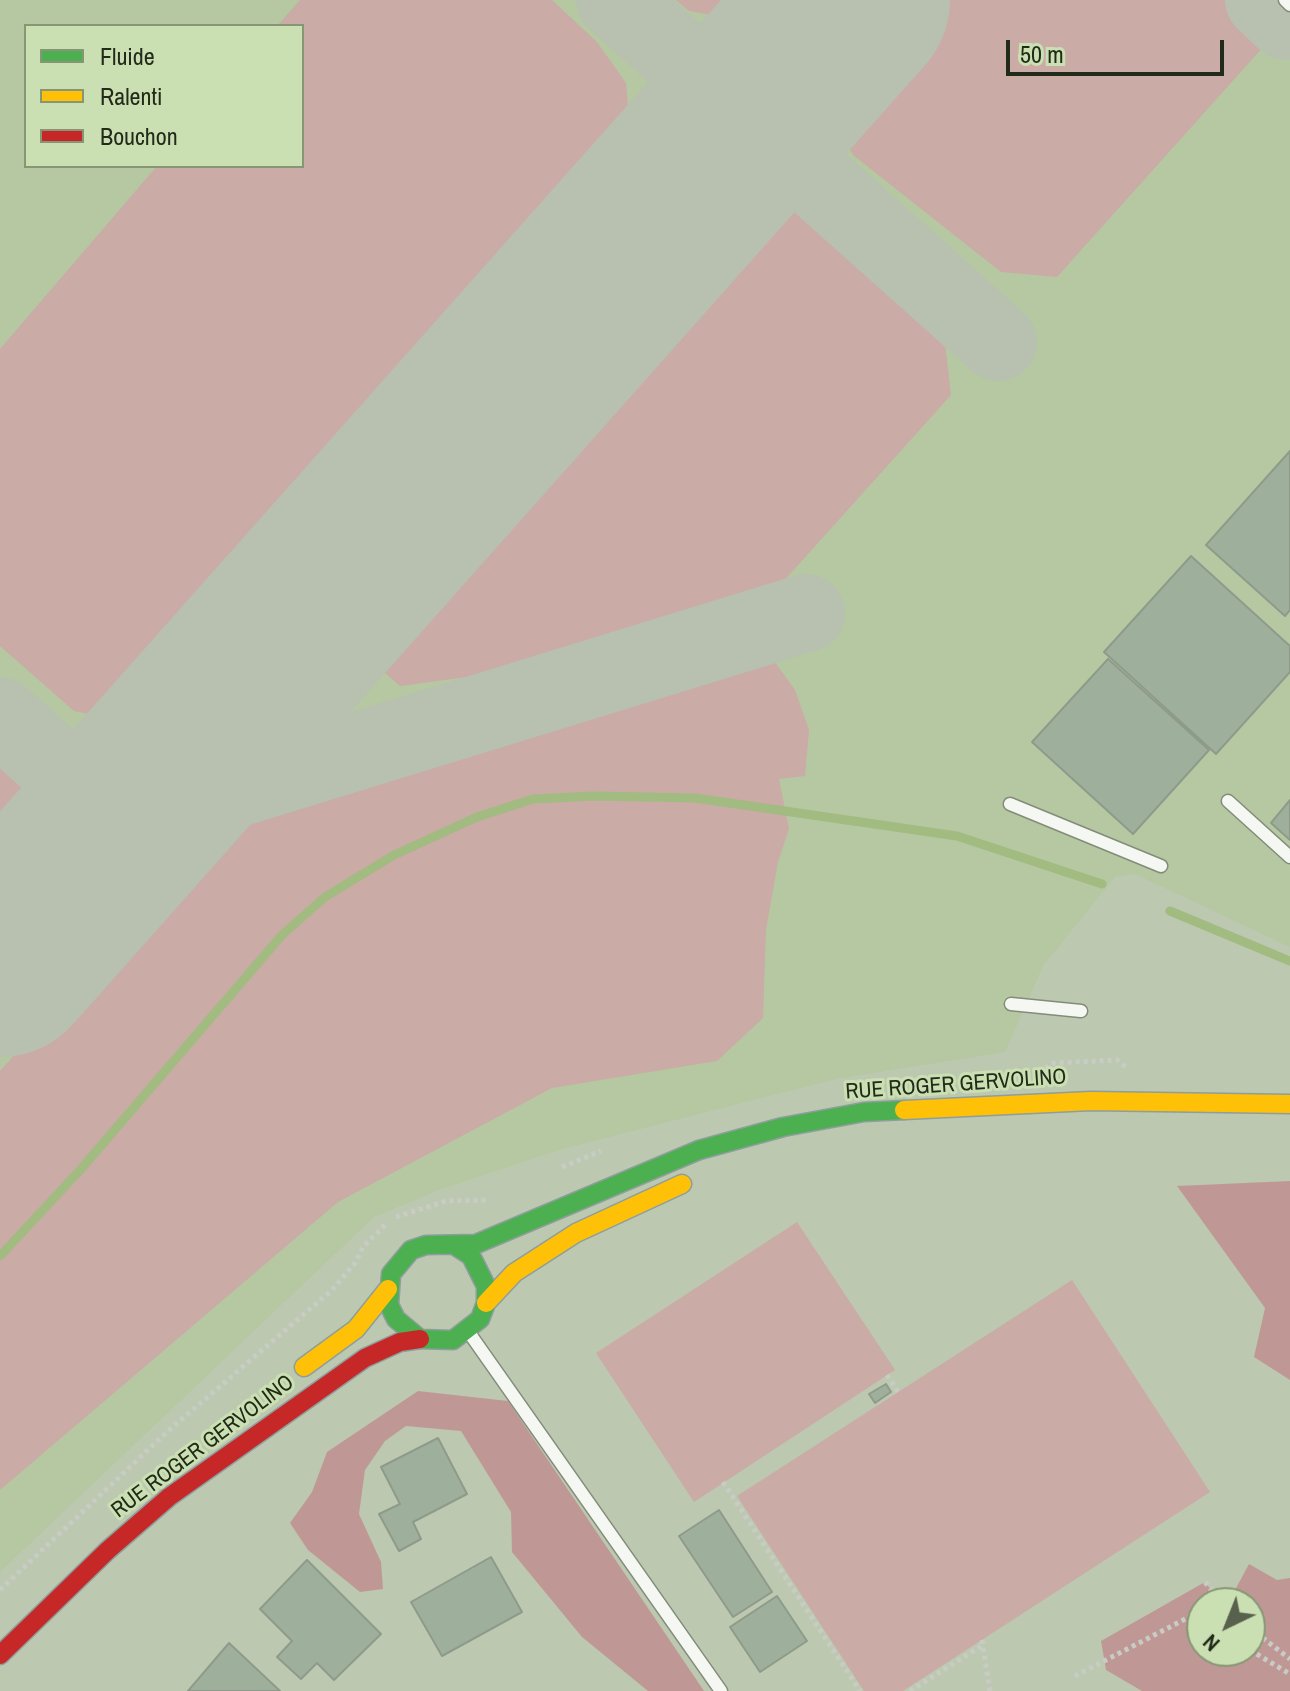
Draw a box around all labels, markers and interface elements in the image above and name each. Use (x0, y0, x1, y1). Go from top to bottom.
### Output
legend (24, 24, 304, 168)
scale bar (1010, 24, 1228, 74)
text: 50 m (1020, 38, 1064, 70)
text: Fluide (100, 40, 155, 72)
text: Ralenti (100, 80, 162, 112)
text: Bouchon (100, 120, 178, 152)
street label: RUE ROGER GERVOLINO (845, 1064, 1067, 1106)
street label: RUE ROGER GERVOLINO (107, 1370, 299, 1524)
north arrow (1186, 1587, 1266, 1667)
text: N (1196, 1628, 1226, 1659)

